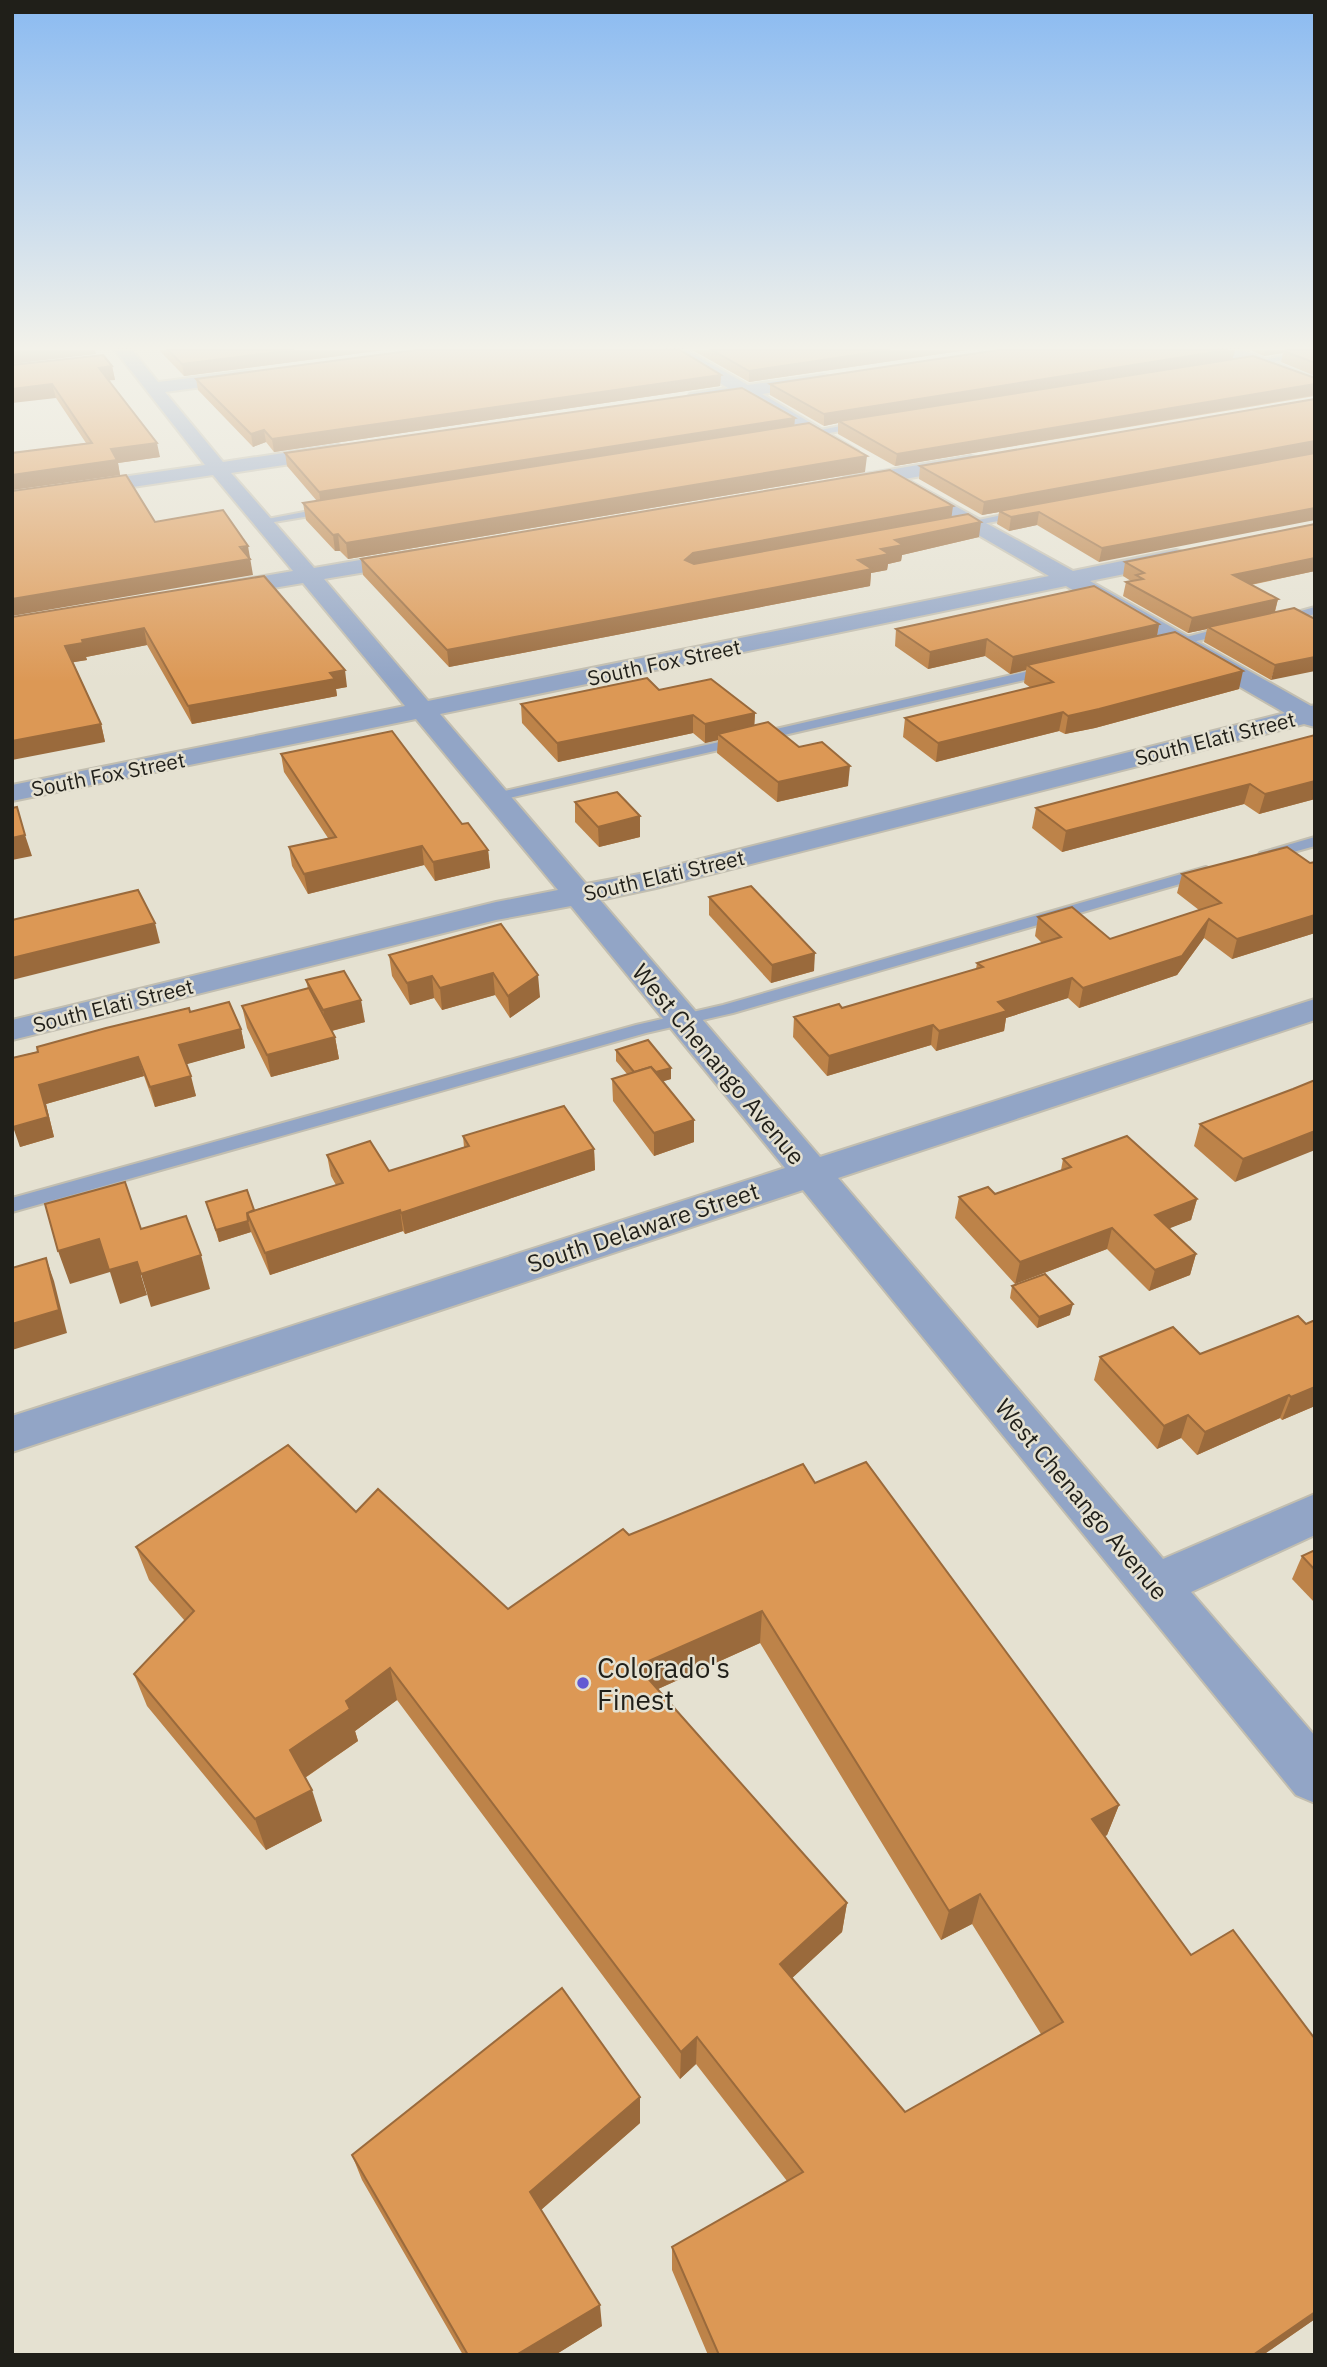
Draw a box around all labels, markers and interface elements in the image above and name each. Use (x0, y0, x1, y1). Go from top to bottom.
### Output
street label: South Fox Street (585, 632, 743, 692)
street label: South Elati Street (1132, 705, 1298, 771)
street label: South Fox Street (29, 745, 187, 803)
street label: South Elati Street (581, 843, 747, 907)
street label: West Chenango Avenue (625, 957, 813, 1171)
street label: South Elati Street (30, 972, 196, 1038)
street label: South Delaware Street (523, 1174, 763, 1280)
street label: West Chenango Avenue (988, 1392, 1176, 1606)
place label: Colorado's Finest (597, 1649, 730, 1718)
marker: Colorado's Finest (575, 1675, 591, 1691)

